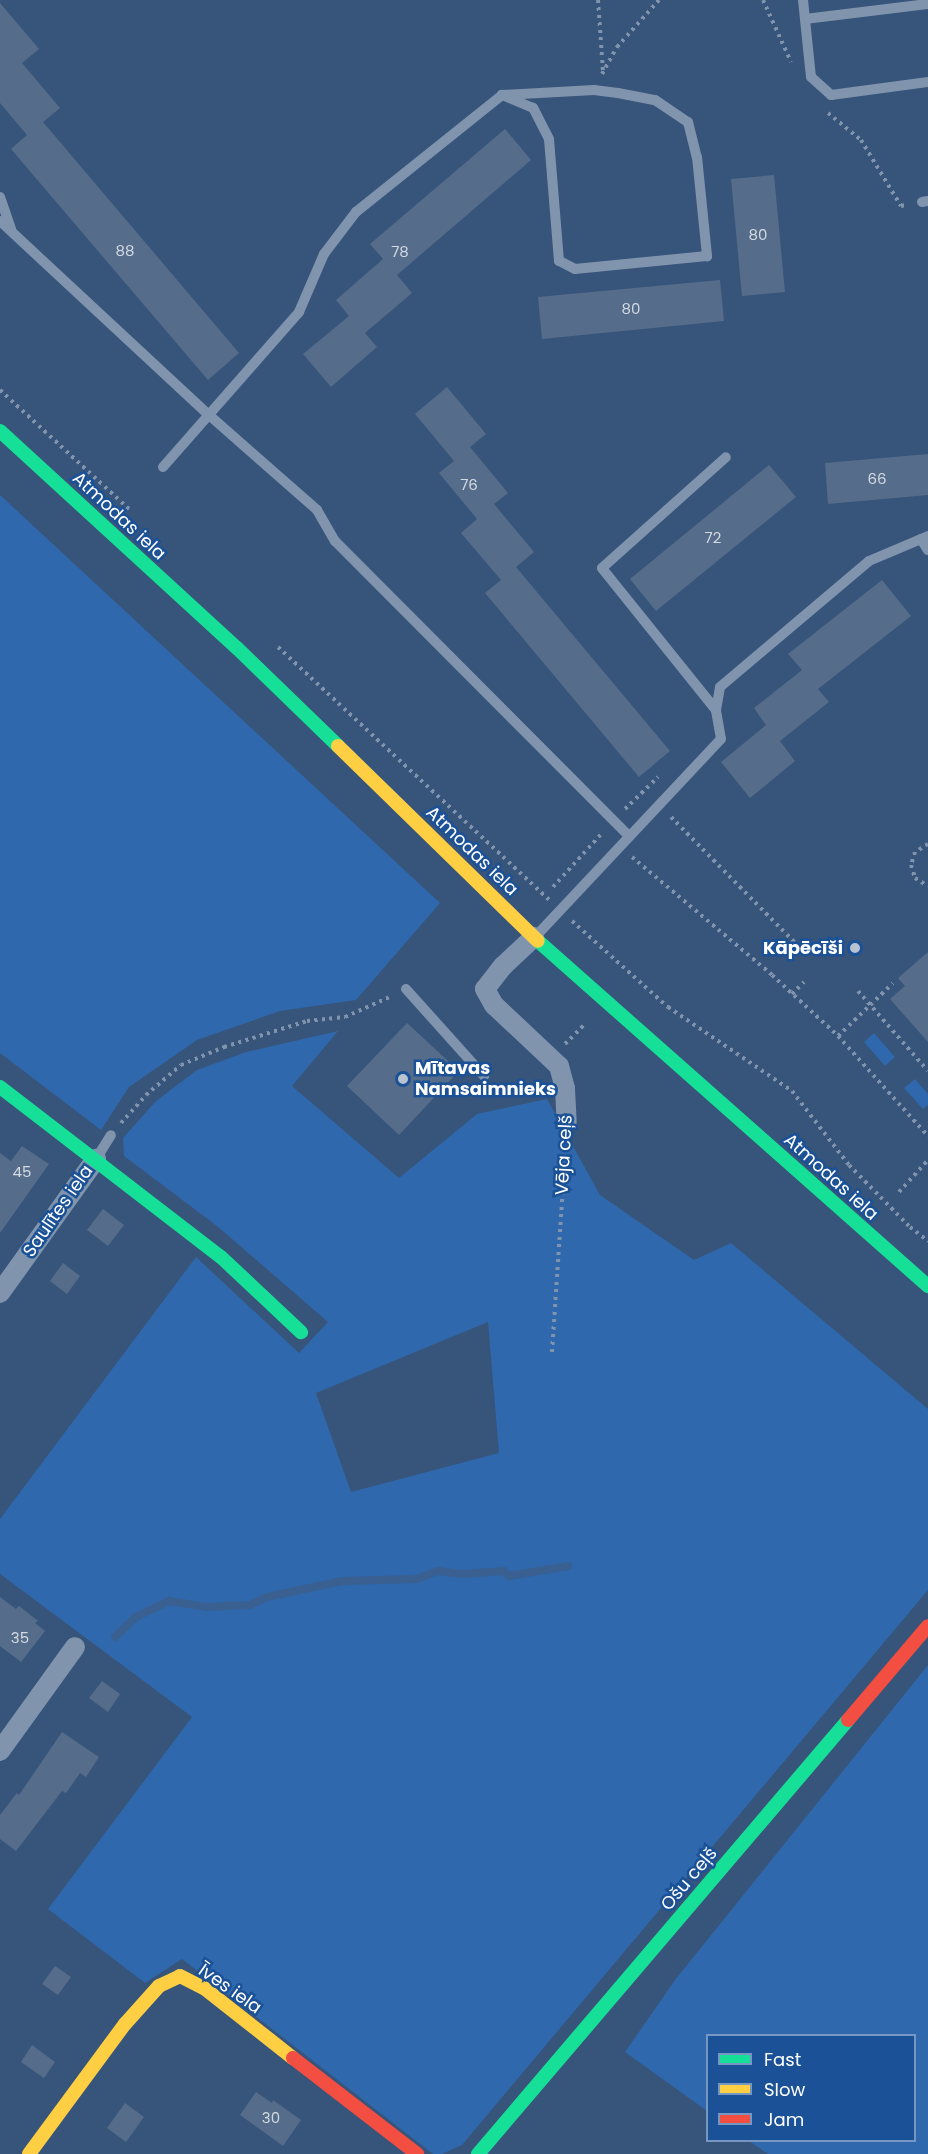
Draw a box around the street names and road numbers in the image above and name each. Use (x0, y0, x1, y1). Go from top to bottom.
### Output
street label: Atmodas iela (68, 467, 170, 565)
street label: Atmodas iela (422, 802, 522, 900)
street label: Vēja ceļš (551, 1114, 577, 1196)
street label: Atmodas iela (779, 1129, 883, 1225)
street label: Saulītes iela (18, 1161, 98, 1261)
street label: Ošu ceļš (656, 1843, 722, 1915)
street label: Īves iela (194, 1959, 266, 2019)

